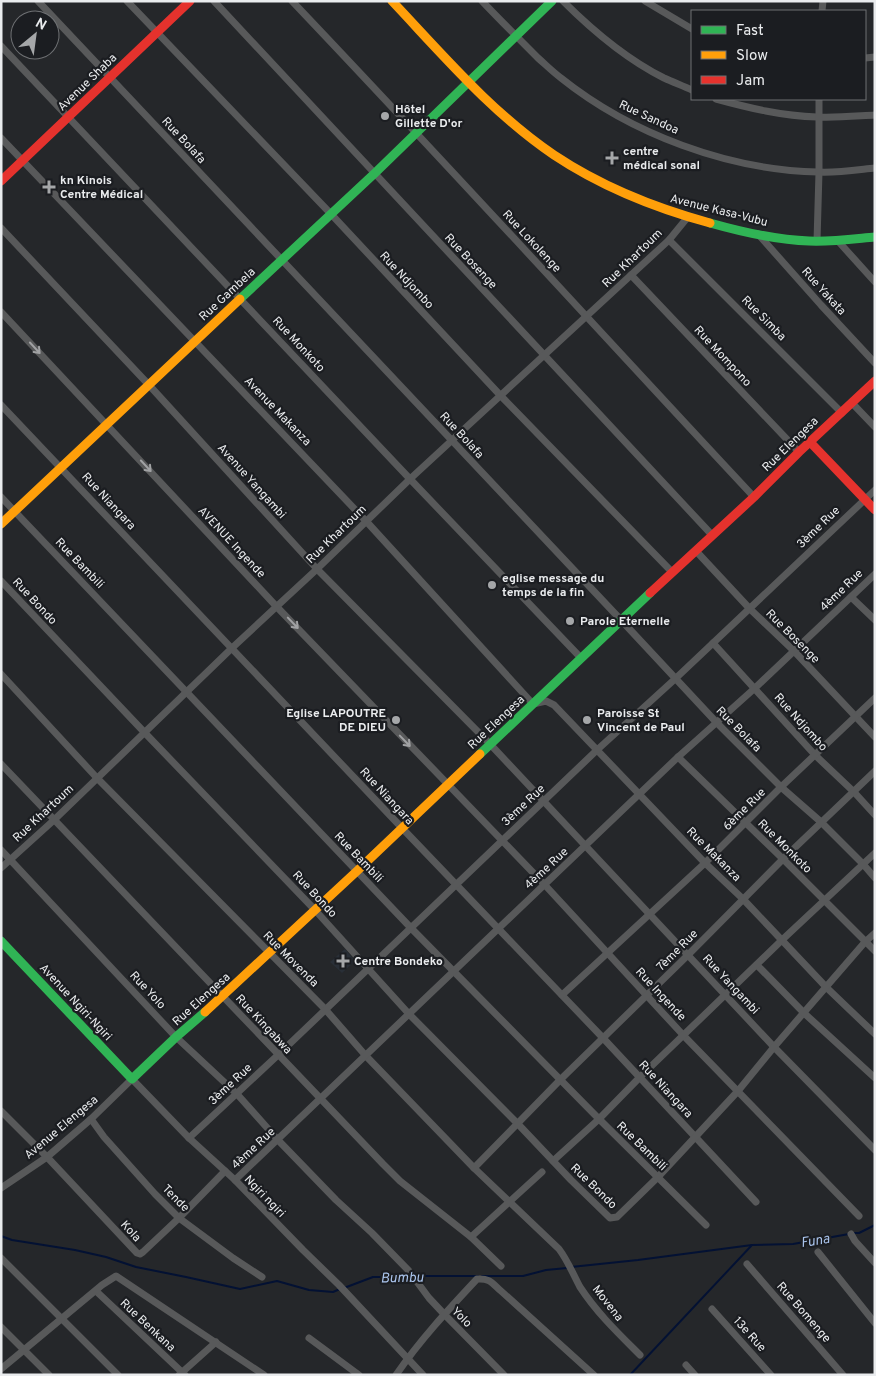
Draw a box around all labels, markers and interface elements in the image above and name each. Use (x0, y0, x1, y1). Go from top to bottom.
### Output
north arrow (10, 10, 60, 60)
legend (691, 10, 866, 100)
text: N (32, 15, 49, 35)
text: Fast (736, 22, 764, 41)
text: Slow (736, 47, 768, 66)
street label: Avenue Shaba (55, 50, 121, 115)
text: Jam (736, 72, 765, 91)
street label: Rue Sandoa (616, 97, 681, 139)
place label: Hôtel Gillette D'or (395, 102, 462, 132)
marker: Hôtel Gillette D'or (379, 110, 391, 122)
street label: Rue Bolafa (158, 114, 209, 167)
place label: centre médical sonal (623, 144, 700, 174)
marker: centre médical sonal (605, 151, 619, 165)
place label: kn Kinois Centre Médical (60, 173, 143, 203)
marker: kn Kinois Centre Médical (42, 180, 56, 194)
street label: Avenue Kasa-Vubu (668, 191, 769, 231)
street label: Rue Lokolenge (498, 207, 564, 276)
street label: Rue Khartoum (599, 226, 666, 292)
street label: Rue Bosenge (440, 230, 500, 293)
street label: Rue Ndjombo (376, 249, 437, 313)
street label: Rue Gambela (196, 264, 259, 325)
street label: Rue Yakata (797, 264, 849, 319)
street label: Rue Simba (737, 293, 789, 345)
street label: Rue Monkoto (268, 313, 328, 376)
street label: Rue Mompono (690, 323, 755, 391)
one-way arrow (29, 342, 41, 354)
street label: Avenue Makanza (240, 374, 314, 450)
street label: Rue Bolafa (436, 409, 487, 462)
street label: Rue Elengesa (759, 414, 822, 476)
street label: Avenue Yangambi (213, 441, 289, 523)
one-way arrow (140, 460, 152, 473)
street label: Rue Niangara (78, 470, 139, 534)
street label: Rue Khartoum (303, 502, 370, 568)
street label: AVENUE Ingende (194, 503, 269, 582)
street label: 3ème Rue (794, 503, 844, 552)
street label: Rue Bambili (51, 535, 107, 592)
street label: 4ème Rue (817, 566, 867, 615)
place label: eglise message du temps de la fin (502, 571, 604, 601)
street label: Rue Bondo (8, 575, 60, 629)
marker: eglise message du temps de la fin (486, 579, 498, 591)
street label: Rue Bosenge (762, 606, 823, 667)
place label: Parole Eternelle (580, 614, 670, 630)
marker: Parole Eternelle (564, 615, 576, 627)
one-way arrow (287, 617, 299, 630)
street label: Rue Ndjombo (770, 690, 831, 755)
street label: Rue Elengesa (465, 692, 529, 753)
street label: Rue Bolafa (712, 703, 765, 756)
place label: Eglise LAPOUTRE DE DIEU (286, 706, 386, 736)
place label: Paroisse St Vincent de Paul (597, 706, 685, 736)
marker: Eglise LAPOUTRE DE DIEU (390, 714, 402, 726)
marker: Paroisse St Vincent de Paul (581, 714, 593, 726)
one-way arrow (399, 734, 411, 747)
street label: Rue Niangara (356, 765, 417, 829)
street label: Rue Khartoum (10, 781, 78, 846)
street label: 3ème Rue (498, 781, 549, 830)
street label: 6ème Rue (720, 785, 770, 835)
street label: Rue Monkoto (754, 816, 815, 878)
street label: Rue Makanza (683, 824, 744, 885)
street label: Rue Bambili (330, 829, 386, 886)
street label: 4ème Rue (521, 844, 572, 893)
street label: Rue Bondo (288, 868, 340, 922)
street label: 7ème Rue (653, 926, 702, 975)
street label: Rue Movenda (259, 928, 322, 991)
street label: Rue Yangambi (698, 951, 762, 1018)
marker: Centre Bondeko (336, 954, 350, 968)
place label: Centre Bondeko (354, 954, 443, 970)
street label: Avenue Ngiri-Ngiri (35, 961, 115, 1045)
street label: Rue Ingende (631, 965, 689, 1025)
street label: Rue Yolo (126, 968, 169, 1013)
street label: Rue Elengesa (169, 970, 234, 1030)
street label: Rue Kingabwa (231, 991, 295, 1058)
street label: Rue Niangara (635, 1058, 696, 1122)
street label: 3ème Rue (205, 1060, 256, 1109)
street label: Avenue Elengesa (21, 1092, 102, 1163)
street label: Rue Bambili (613, 1119, 670, 1175)
street label: 4ème Rue (228, 1124, 279, 1173)
street label: Rue Bondo (567, 1161, 620, 1213)
street label: Ngiri ngiri (240, 1172, 289, 1221)
street label: Tende (158, 1182, 192, 1216)
street label: Kola (116, 1218, 144, 1246)
water label: Funa (800, 1231, 832, 1252)
water label: Bumbu (380, 1270, 424, 1287)
street label: Rue Bomenge (772, 1279, 834, 1346)
street label: Movena (588, 1282, 626, 1325)
street label: Rue Benkana (116, 1296, 179, 1356)
street label: Yolo (447, 1304, 475, 1332)
street label: 13e Rue (729, 1314, 769, 1356)

